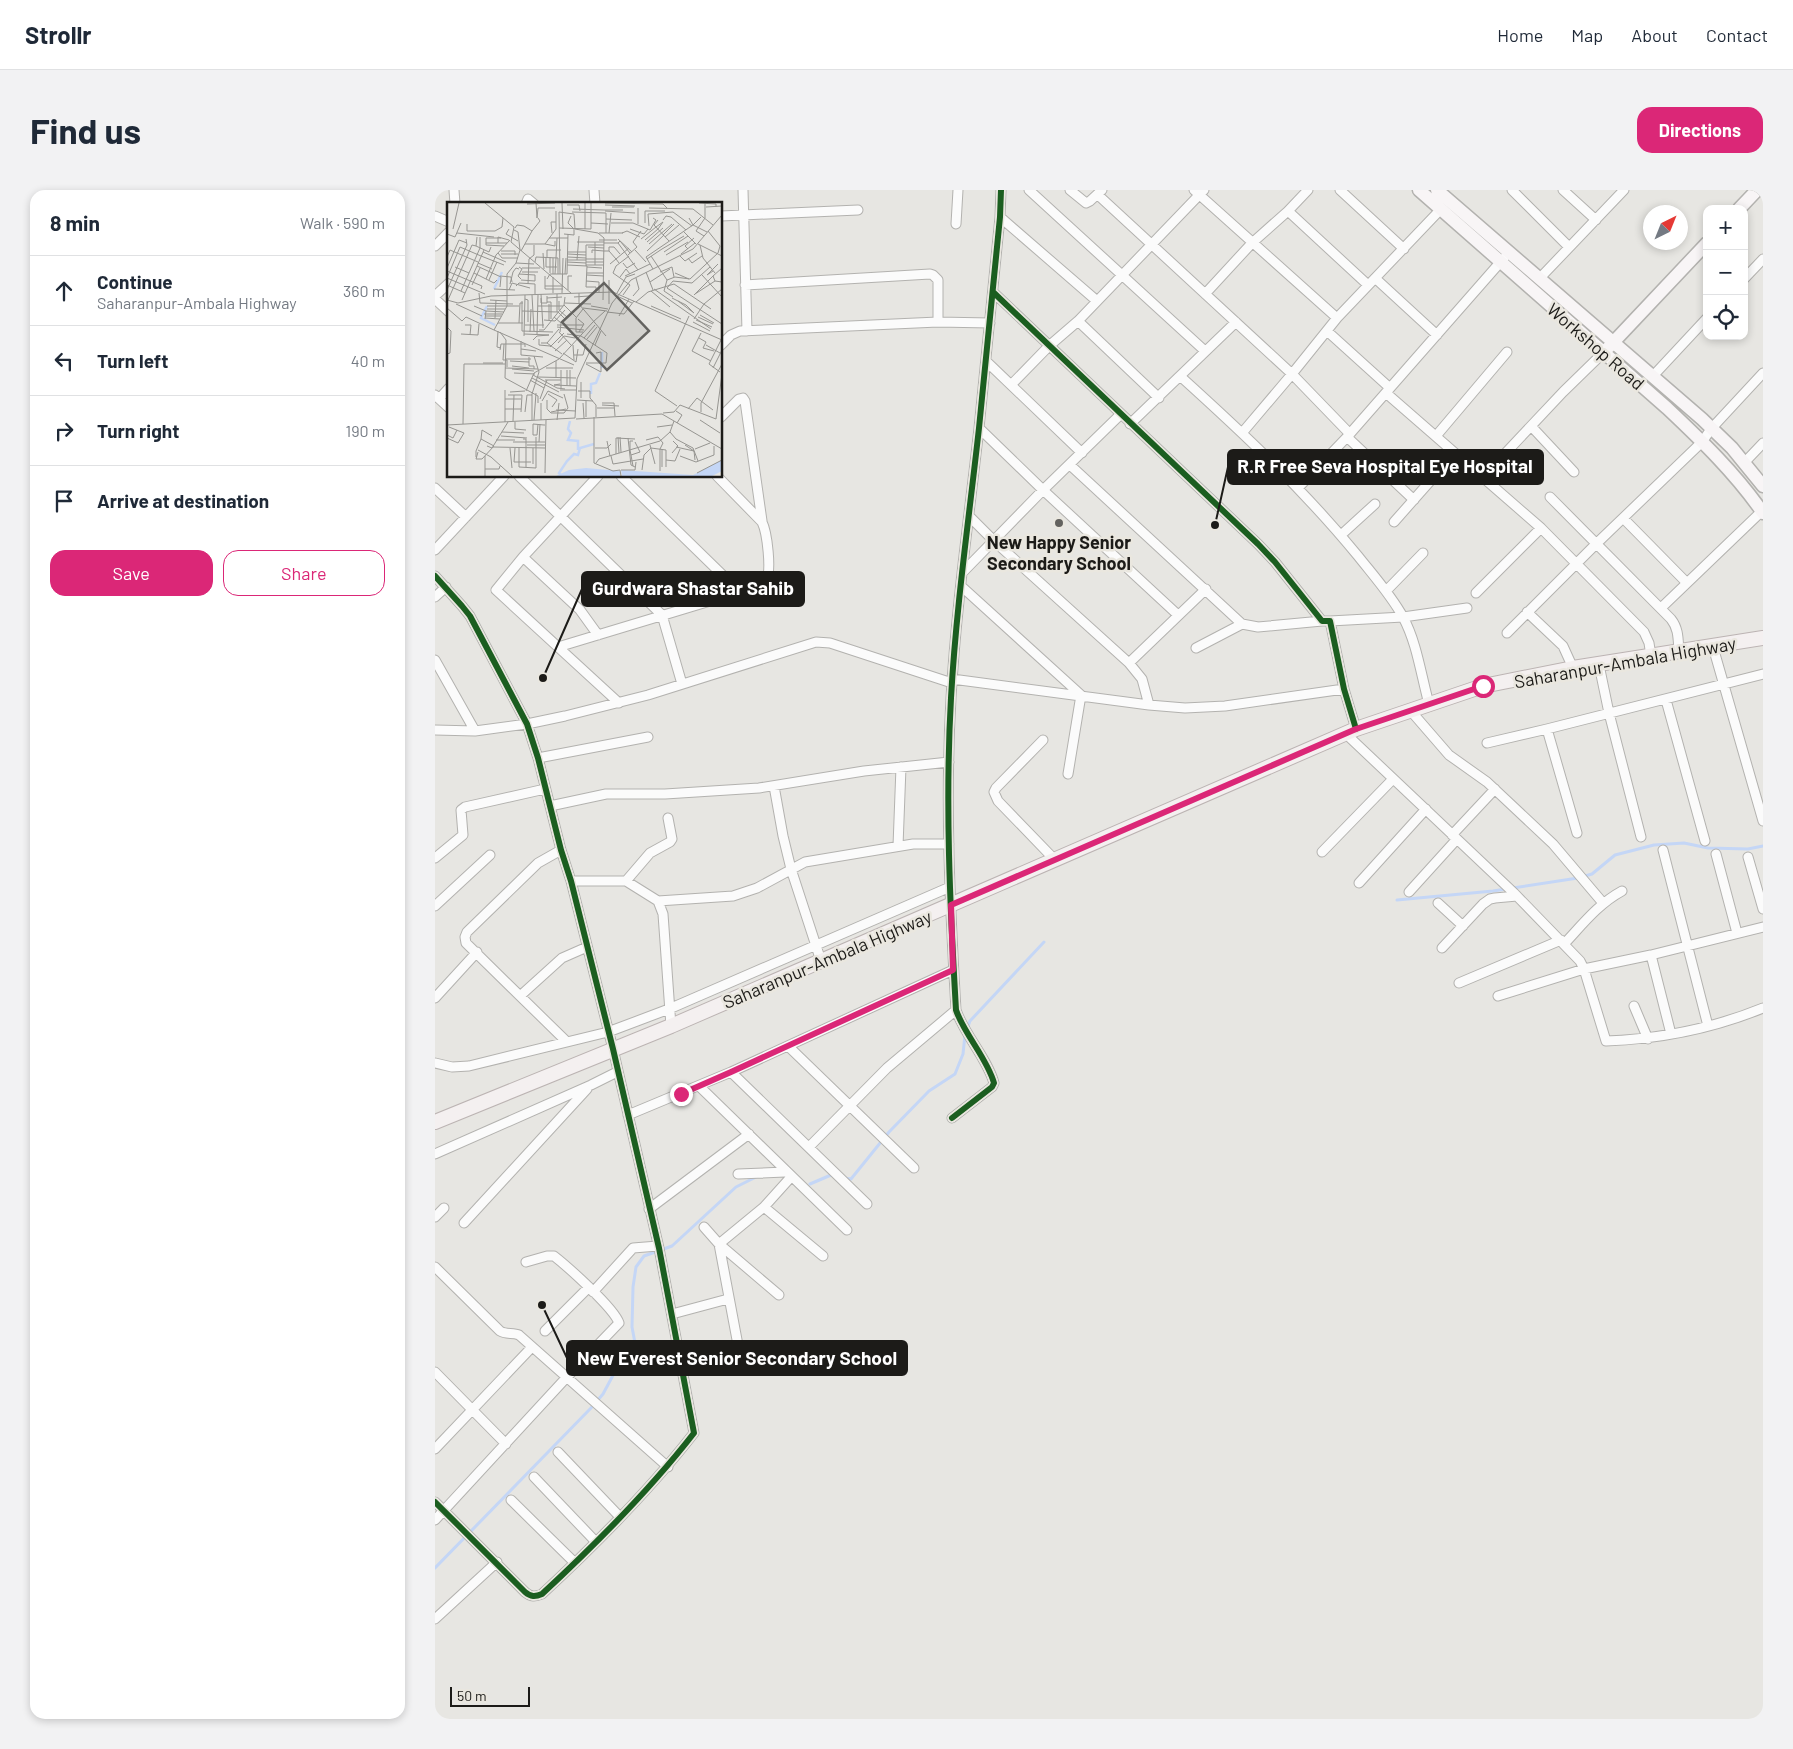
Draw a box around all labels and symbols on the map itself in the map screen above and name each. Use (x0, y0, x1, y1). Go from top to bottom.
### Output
inset map (447, 202, 723, 478)
north arrow (1643, 205, 1688, 250)
street label: Workshop Road (1543, 298, 1649, 394)
callout: R.R Free Seva Hospital Eye Hospital (1228, 450, 1543, 484)
text: R.R Free Seva Hospital Eye Hospital (1237, 454, 1533, 477)
marker: New Happy Senior Secondary School (1053, 517, 1065, 529)
place label: New Happy Senior Secondary School (987, 531, 1131, 574)
callout: Gurdwara Shastar Sahib (582, 572, 804, 606)
text: Gurdwara Shastar Sahib (592, 576, 794, 599)
street label: Saharanpur-Ambala Highway (1512, 632, 1738, 692)
route start (1472, 675, 1495, 698)
street label: Saharanpur-Ambala Highway (719, 905, 935, 1013)
route end (670, 1083, 693, 1106)
callout: New Everest Senior Secondary School (567, 1341, 907, 1375)
text: New Everest Senior Secondary School (577, 1346, 897, 1369)
scale bar (450, 1684, 530, 1707)

